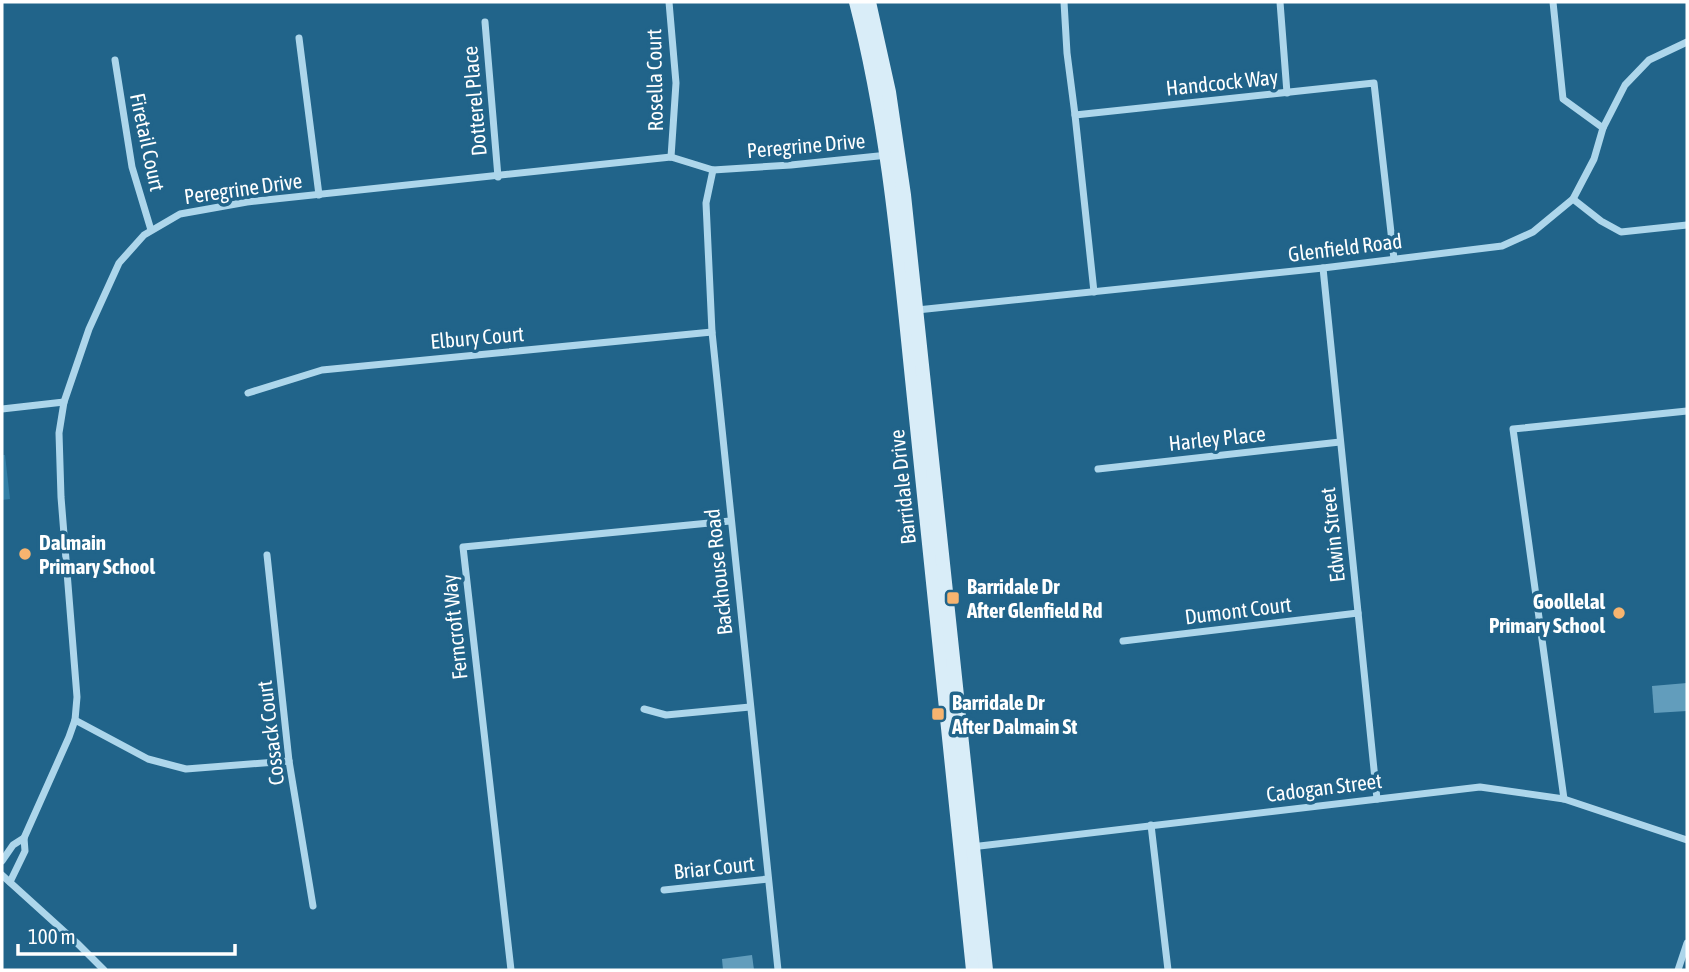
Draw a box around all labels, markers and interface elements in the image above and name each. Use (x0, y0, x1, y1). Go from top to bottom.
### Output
street label: Rosella Court (641, 29, 667, 131)
street label: Dotterel Place (457, 45, 491, 157)
street label: Handcock Way (1165, 64, 1280, 100)
street label: Firetail Court (126, 91, 170, 193)
street label: Peregrine Drive (746, 128, 866, 162)
street label: Peregrine Drive (183, 168, 303, 208)
street label: Glenfield Road (1287, 228, 1403, 266)
street label: Elbury Court (429, 321, 525, 353)
street label: Harley Place (1167, 421, 1267, 455)
street label: Barridale Drive (884, 428, 920, 546)
street label: Edwin Street (1315, 486, 1349, 584)
street label: Backhouse Road (699, 508, 737, 636)
place label: Dalmain Primary School (39, 530, 155, 578)
marker: Dalmain Primary School (17, 546, 33, 562)
street label: Ferncroft Way (437, 573, 471, 681)
place label: Barridale Dr After Glenfield Rd (966, 574, 1103, 622)
place label: Goollelal Primary School (1489, 589, 1605, 637)
marker: Barridale Dr After Glenfield Rd (945, 590, 961, 606)
street label: Dumont Court (1183, 592, 1293, 628)
marker: Goollelal Primary School (1611, 605, 1627, 621)
street label: Cossack Court (252, 679, 288, 787)
place label: Barridale Dr After Dalmain St (951, 690, 1077, 738)
marker: Barridale Dr After Dalmain St (930, 706, 946, 722)
street label: Cadogan Street (1265, 768, 1383, 806)
street label: Briar Court (672, 851, 756, 883)
scale bar (18, 912, 234, 956)
text: 100 m (28, 924, 76, 948)

